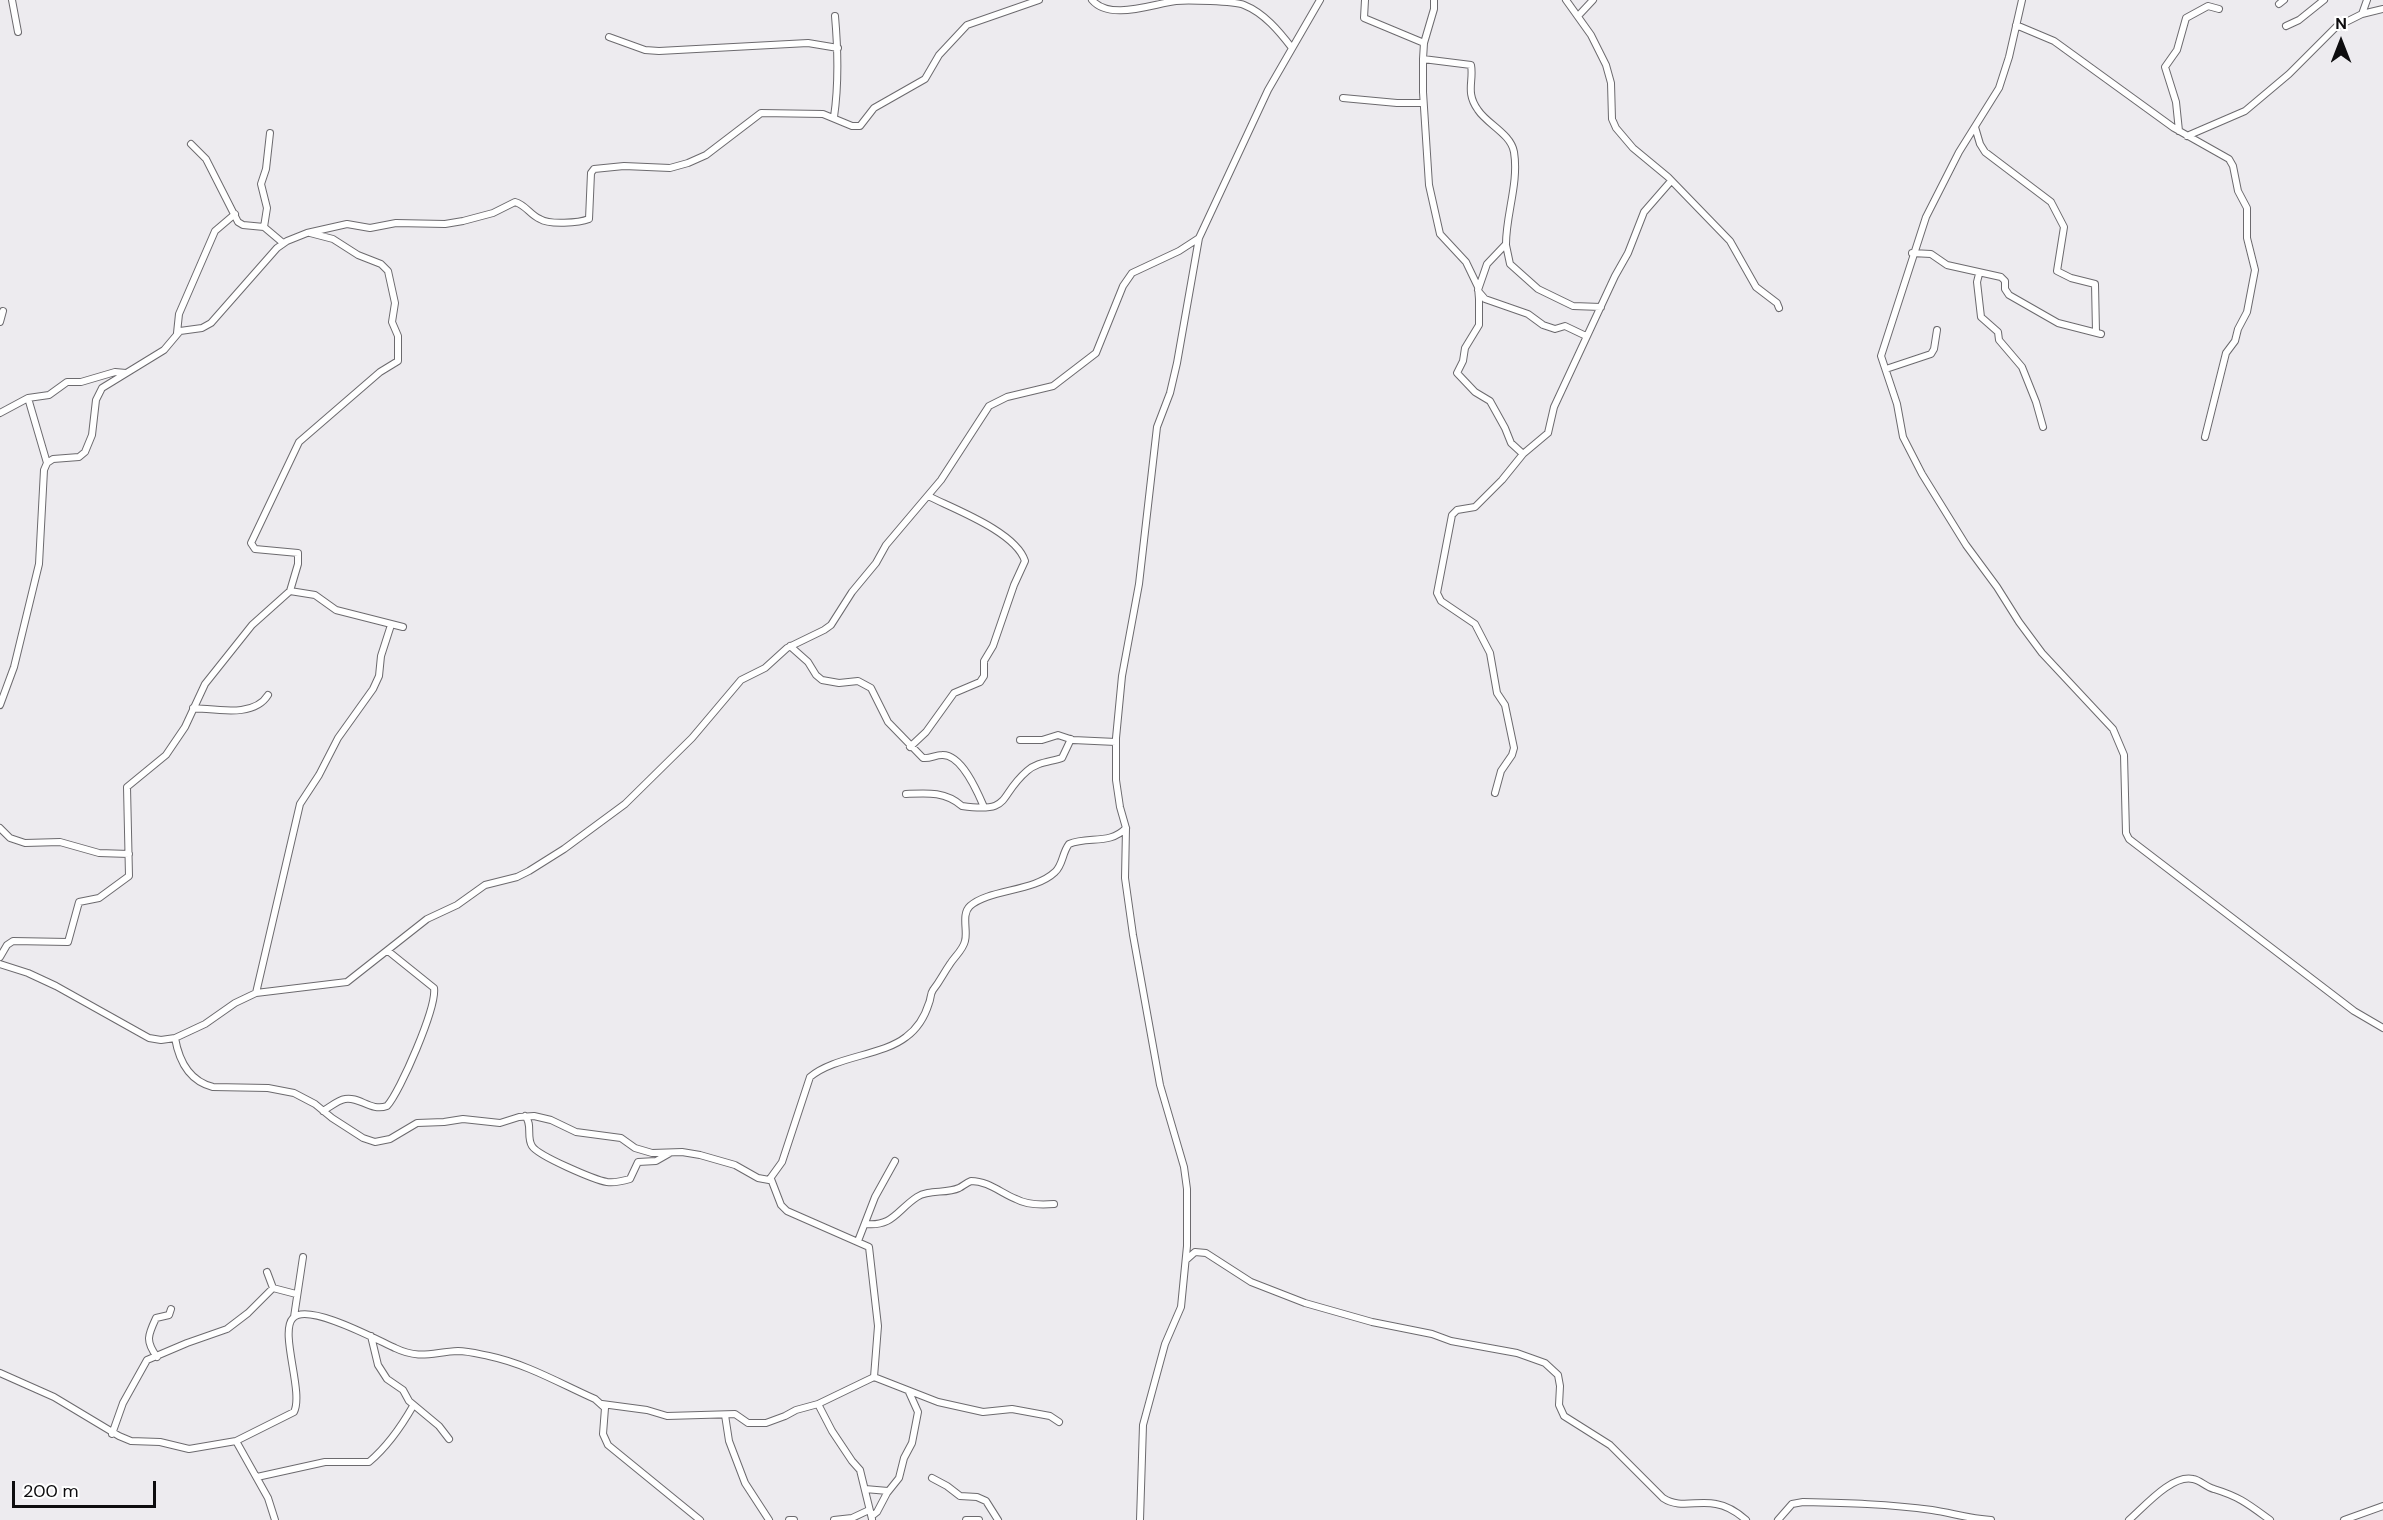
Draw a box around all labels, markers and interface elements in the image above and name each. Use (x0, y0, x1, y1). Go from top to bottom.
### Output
north arrow (2311, 12, 2371, 72)
text: N (2335, 13, 2347, 34)
scale bar (15, 1469, 159, 1507)
text: 200 m (23, 1479, 79, 1503)

